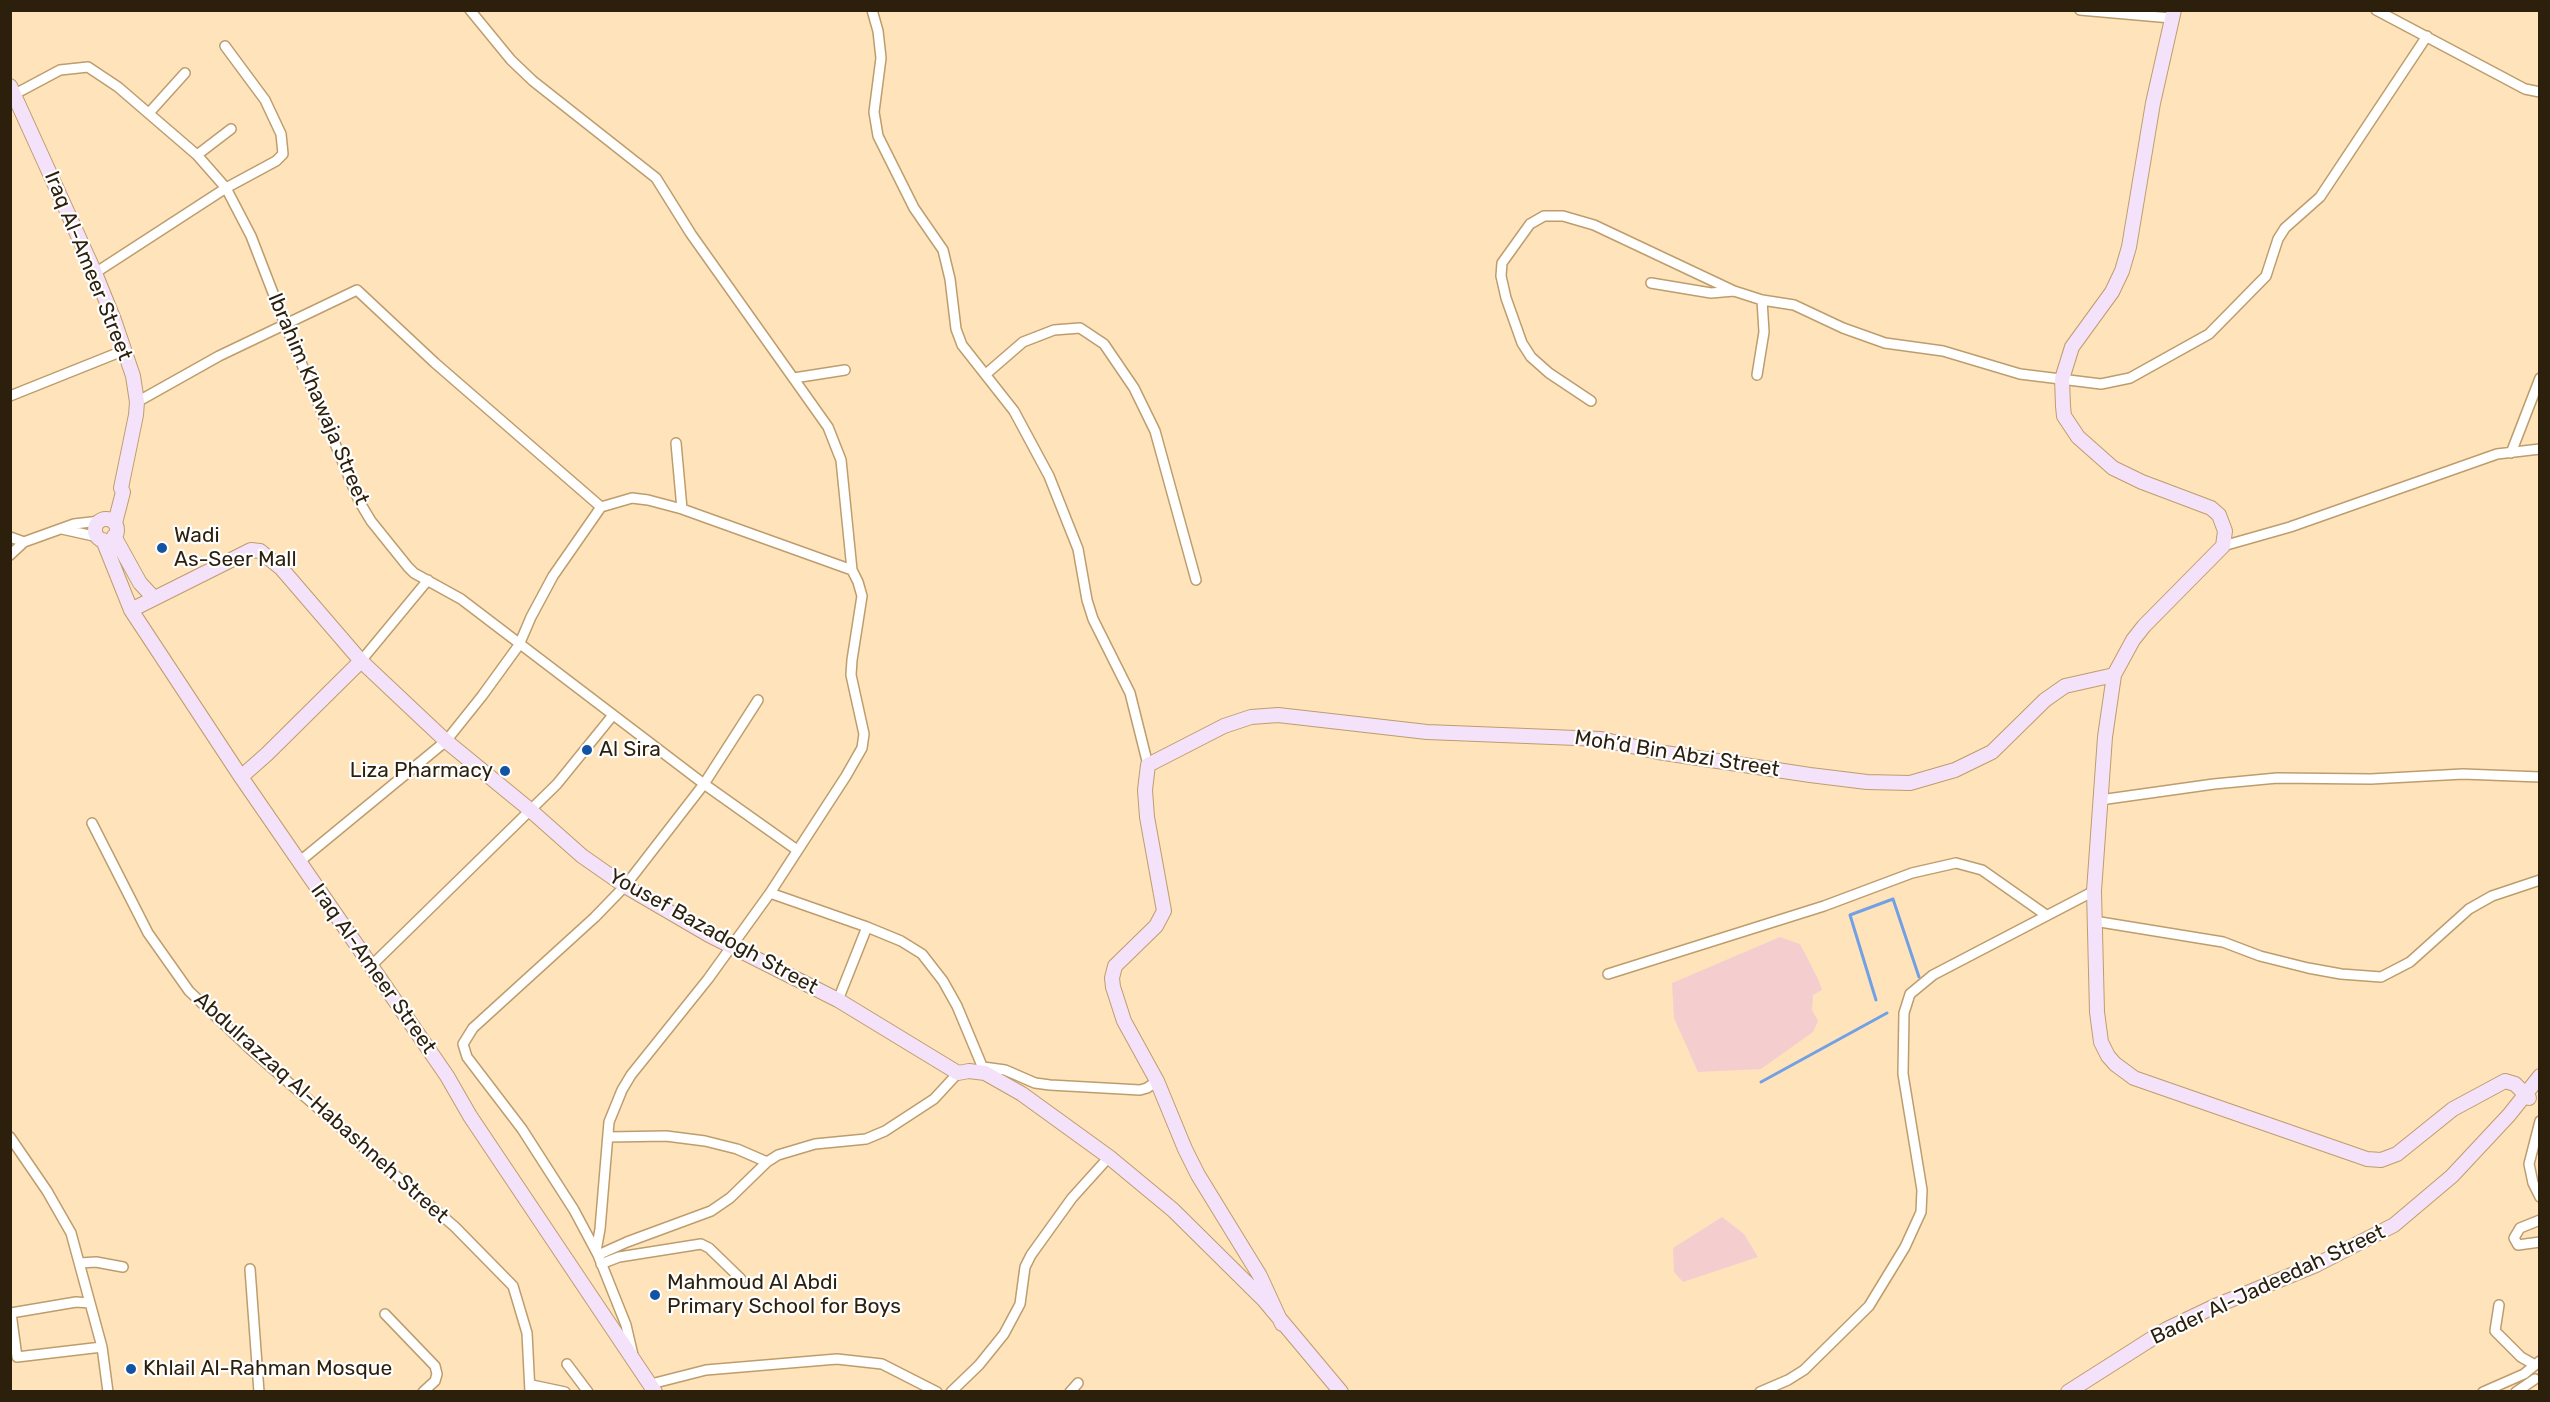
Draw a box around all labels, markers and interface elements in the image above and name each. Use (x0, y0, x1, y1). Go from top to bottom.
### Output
street label: Iraq Al-Ameer Street (39, 168, 137, 364)
street label: Ibrahim Khawaja Street (262, 289, 374, 509)
place label: Wadi As-Seer Mall (174, 523, 297, 573)
marker: Wadi As-Seer Mall (155, 541, 169, 555)
street label: Moh’d Bin Abzi Street (1573, 725, 1781, 783)
place label: Al Sira (599, 737, 661, 763)
marker: Al Sira (580, 743, 594, 757)
place label: Liza Pharmacy (350, 758, 493, 784)
marker: Liza Pharmacy (498, 764, 512, 778)
street label: Yousef Bazadogh Street (604, 864, 822, 1000)
street label: Iraq Al-Ameer Street (305, 879, 441, 1059)
street label: Abdulrazzaq Al-Habashneh Street (189, 987, 453, 1229)
street label: Bader Al-Jadeedah Street (2147, 1220, 2389, 1350)
place label: Mahmoud Al Abdi Primary School for Boys (667, 1270, 901, 1320)
marker: Mahmoud Al Abdi Primary School for Boys (648, 1288, 662, 1302)
place label: Khlail Al-Rahman Mosque (143, 1356, 392, 1382)
marker: Khlail Al-Rahman Mosque (124, 1362, 138, 1376)

